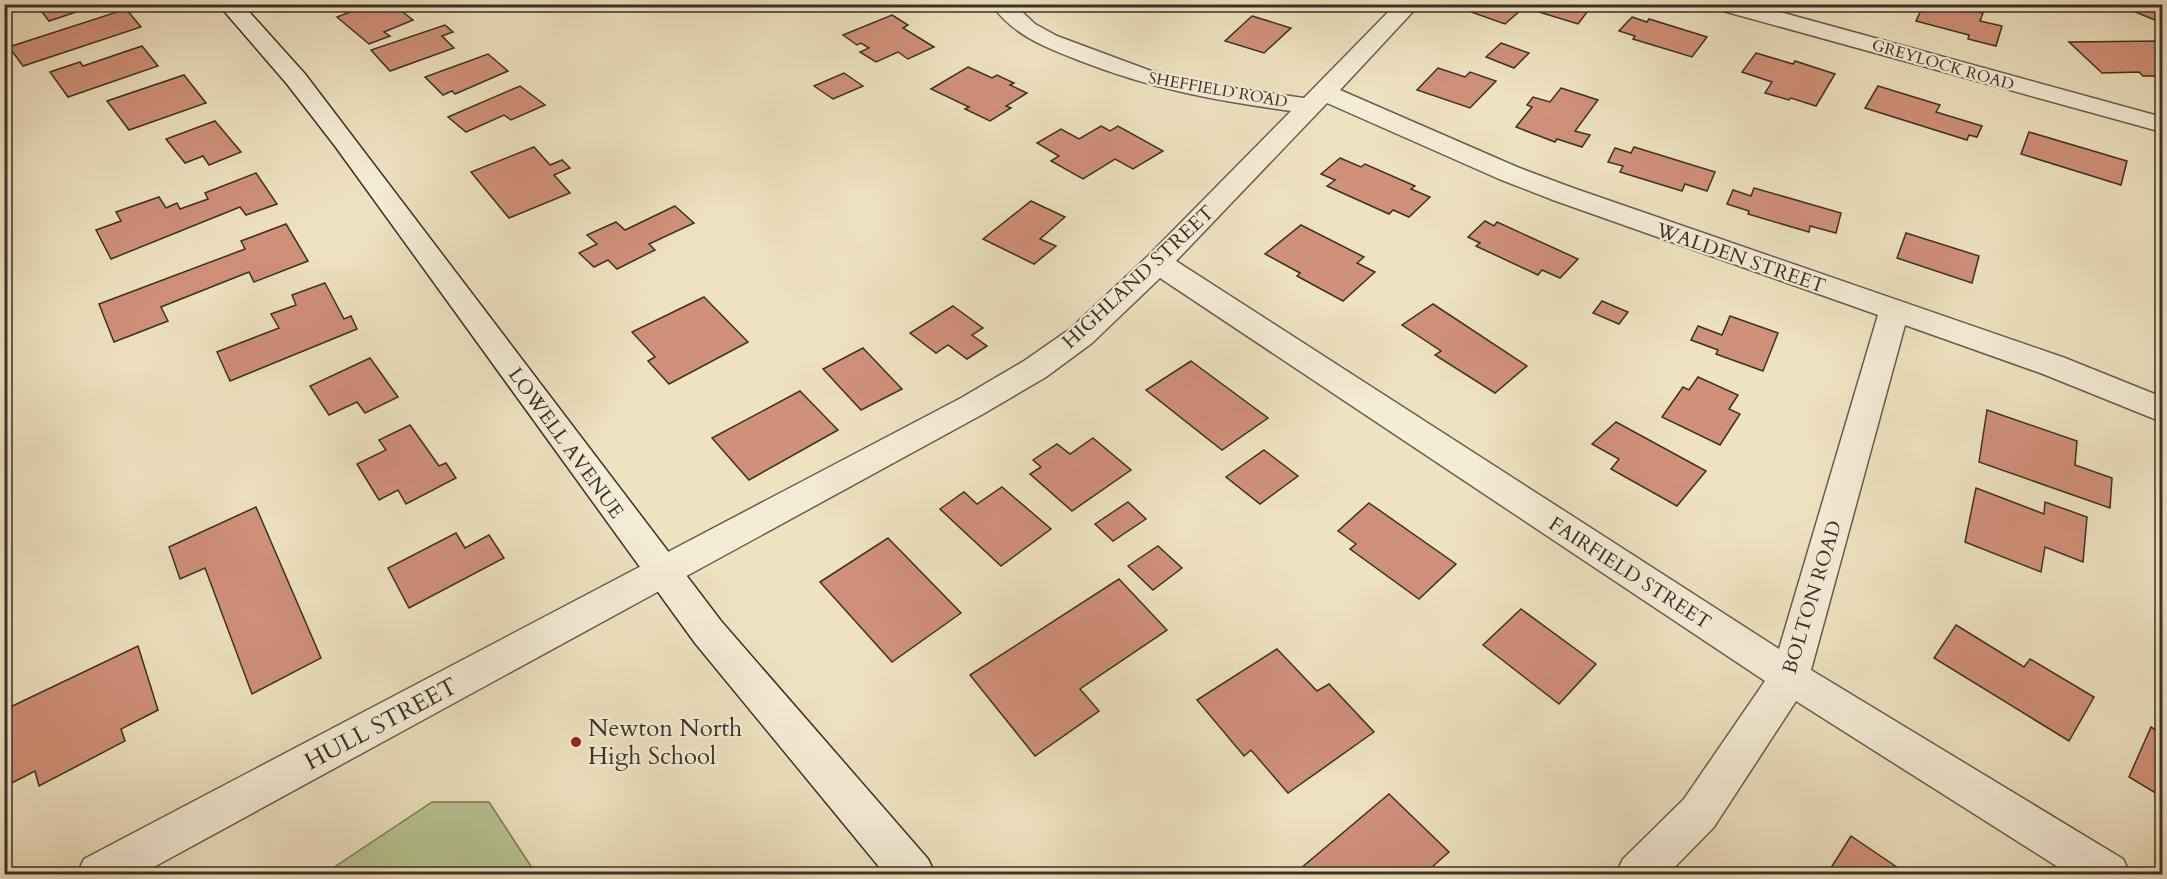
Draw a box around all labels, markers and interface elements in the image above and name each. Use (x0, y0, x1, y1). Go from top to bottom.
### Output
street label: GREYLOCK ROAD (1869, 34, 2017, 96)
street label: SHEFFIELD ROAD (1147, 67, 1289, 113)
street label: HIGHLAND STREET (1056, 199, 1220, 355)
street label: WALDEN STREET (1652, 216, 1830, 300)
street label: LOWELL AVENUE (502, 362, 630, 524)
street label: FAIRFIELD STREET (1544, 510, 1717, 636)
street label: BOLTON ROAD (1776, 517, 1848, 677)
street label: HULL STREET (299, 670, 463, 778)
place label: Newton North High School (588, 712, 742, 773)
marker: Newton North High School (569, 735, 583, 749)

